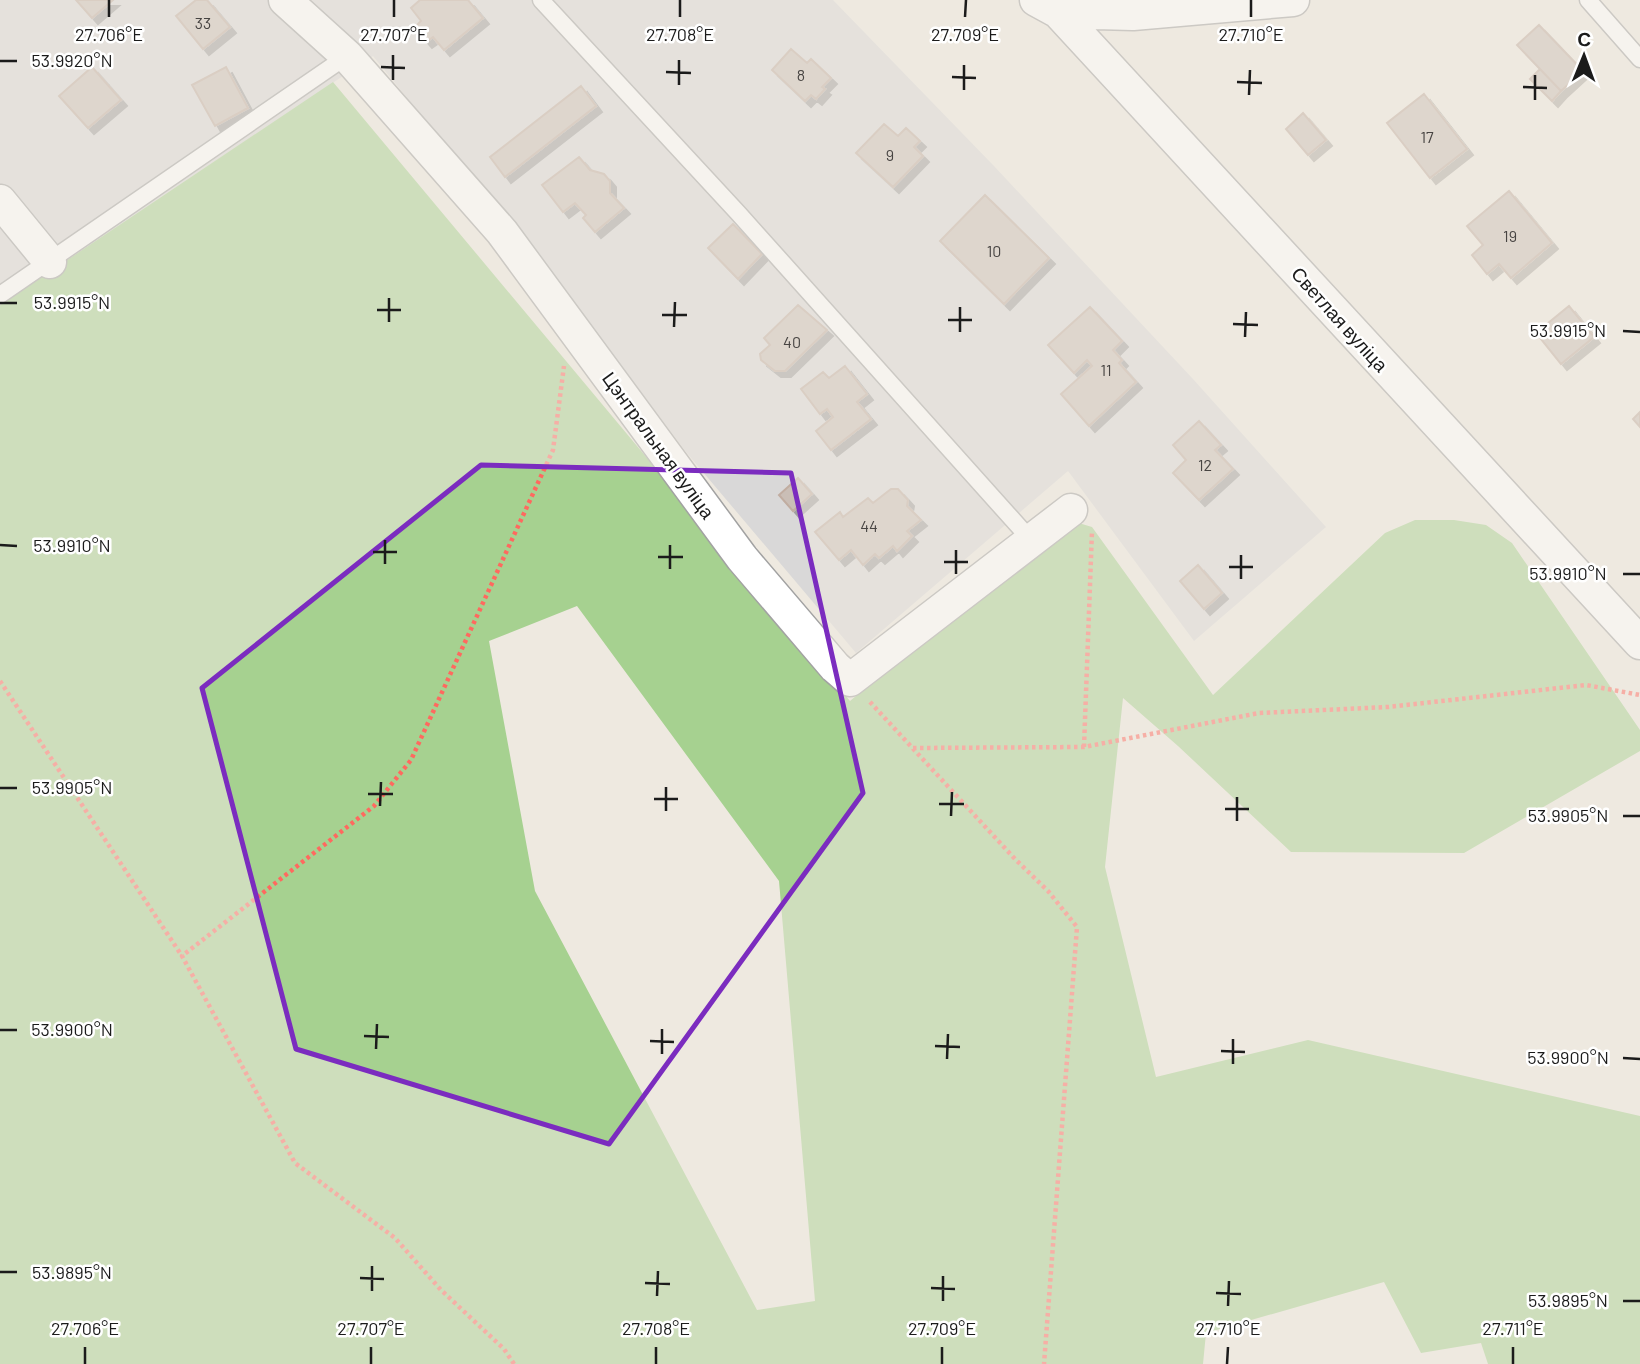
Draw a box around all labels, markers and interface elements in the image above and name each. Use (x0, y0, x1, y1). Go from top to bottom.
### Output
house number: 33 (195, 13, 211, 32)
north arrow (1549, 21, 1619, 91)
text: 27.706°E (75, 23, 143, 45)
text: 27.707°E (360, 23, 428, 45)
text: 27.708°E (646, 23, 714, 45)
text: 27.709°E (931, 23, 999, 45)
text: 27.710°E (1218, 23, 1284, 45)
text: С (1577, 27, 1592, 50)
text: 53.9920°N (31, 49, 113, 71)
house number: 8 (797, 65, 805, 84)
house number: 17 (1420, 127, 1434, 146)
house number: 9 (886, 145, 894, 164)
house number: 19 (1503, 226, 1517, 245)
house number: 10 (987, 241, 1001, 260)
street label: Светлая вуліца (1287, 262, 1393, 376)
text: 53.9915°N (34, 291, 110, 313)
text: 53.9915°N (1530, 319, 1606, 341)
house number: 40 (783, 332, 801, 351)
house number: 11 (1100, 360, 1112, 379)
street label: Цэнтральная вуліца (598, 367, 720, 523)
house number: 12 (1198, 455, 1212, 474)
house number: 44 (860, 516, 878, 535)
text: 53.9910°N (33, 534, 111, 556)
text: 53.9910°N (1529, 562, 1607, 584)
text: 53.9905°N (32, 776, 112, 798)
text: 53.9905°N (1528, 804, 1608, 826)
text: 53.9900°N (31, 1018, 113, 1040)
text: 53.9900°N (1527, 1046, 1609, 1068)
text: 53.9895°N (32, 1261, 112, 1283)
text: 53.9895°N (1528, 1289, 1608, 1311)
text: 27.706°E (51, 1317, 119, 1339)
text: 27.707°E (337, 1317, 405, 1339)
text: 27.708°E (622, 1317, 690, 1339)
text: 27.709°E (908, 1317, 976, 1339)
text: 27.710°E (1195, 1317, 1261, 1339)
text: 27.711°E (1482, 1317, 1544, 1339)

